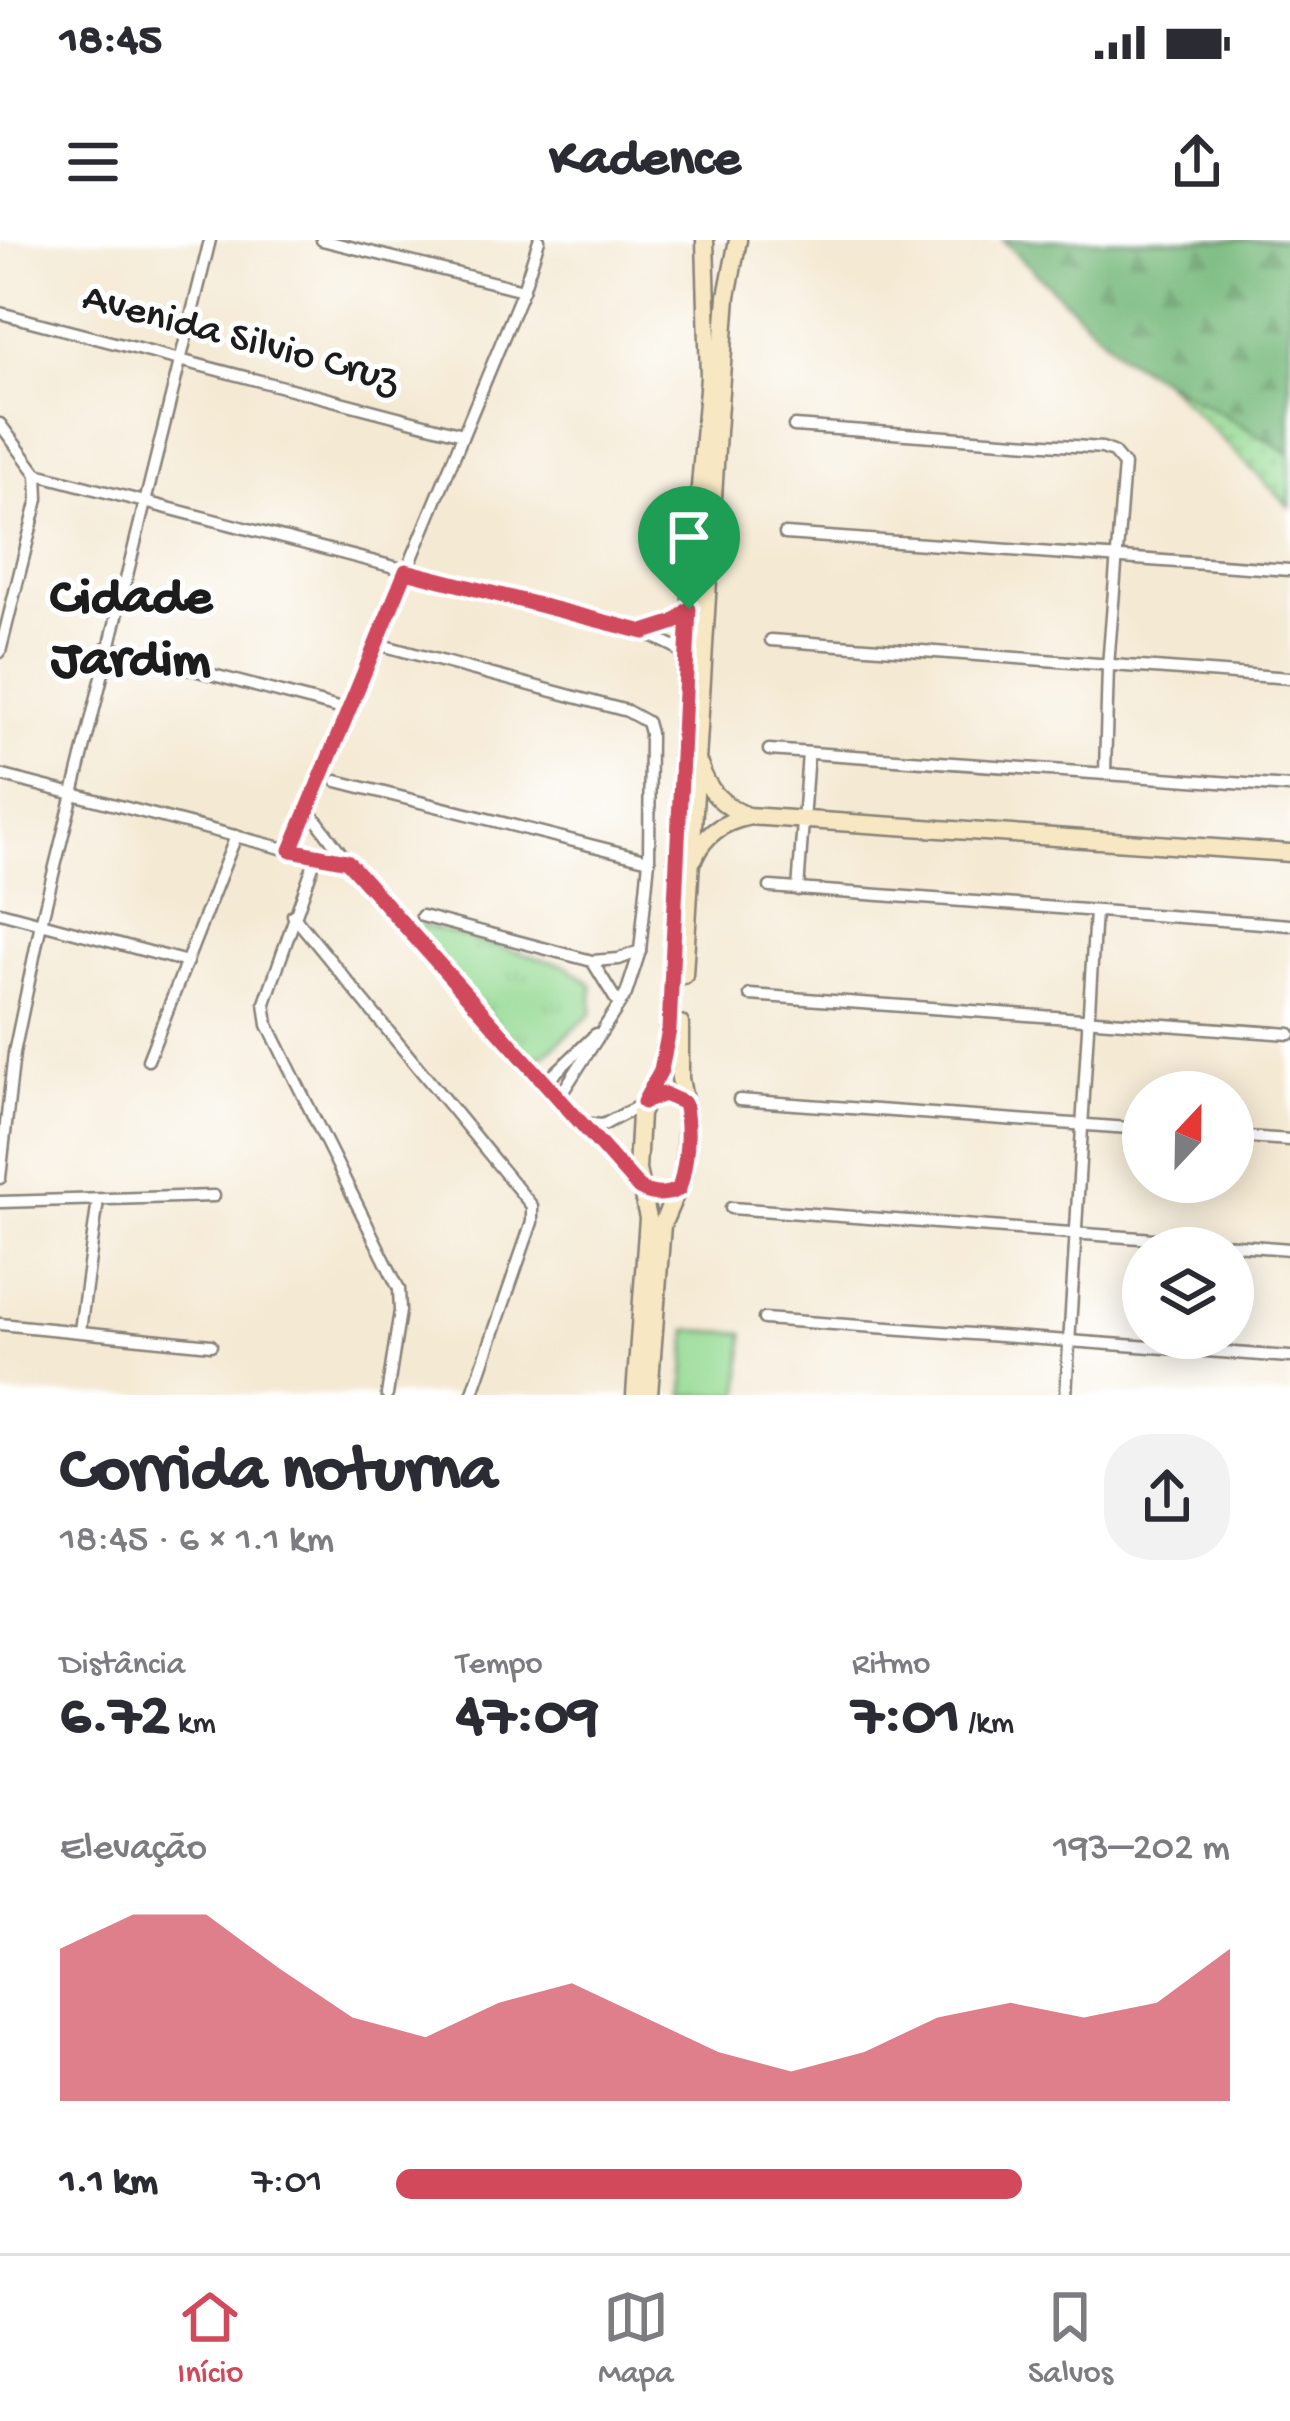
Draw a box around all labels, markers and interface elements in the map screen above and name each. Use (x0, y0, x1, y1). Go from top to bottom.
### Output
text: 18:45 (60, 16, 162, 69)
icon: menu (60, 129, 126, 195)
icon: share (1164, 129, 1230, 195)
text: Kadence (549, 130, 741, 194)
street label: Avenida Silvio Cruz (77, 275, 405, 407)
pin (638, 486, 740, 609)
icon: arrive (656, 504, 722, 570)
district label: Cidade Jardim (50, 569, 214, 695)
north arrow (1122, 1071, 1254, 1203)
map controls (1122, 1071, 1254, 1359)
button: layers (1122, 1227, 1254, 1359)
button: share (1104, 1434, 1230, 1560)
text: Corrida noturna (60, 1435, 497, 1513)
text: 18:45 · 6 × 1.1 km (60, 1519, 334, 1565)
text: Distância (60, 1647, 185, 1685)
text: Tempo (456, 1647, 543, 1685)
text: Ritmo (852, 1647, 930, 1685)
text: 6.72 (60, 1685, 170, 1755)
text: 47:09 (456, 1685, 599, 1755)
text: 7:01 (852, 1685, 960, 1755)
text: km (170, 1706, 216, 1744)
text: /km (960, 1706, 1014, 1744)
text: Elevação (60, 1827, 207, 1873)
text: 193–202 m (1053, 1827, 1230, 1873)
text: 1.1 km (60, 2161, 158, 2207)
text: 7:01 (252, 2161, 322, 2207)
tab: Início (177, 2284, 243, 2394)
tab: Mapa (598, 2284, 674, 2394)
tab: Salvos (1028, 2284, 1113, 2394)

